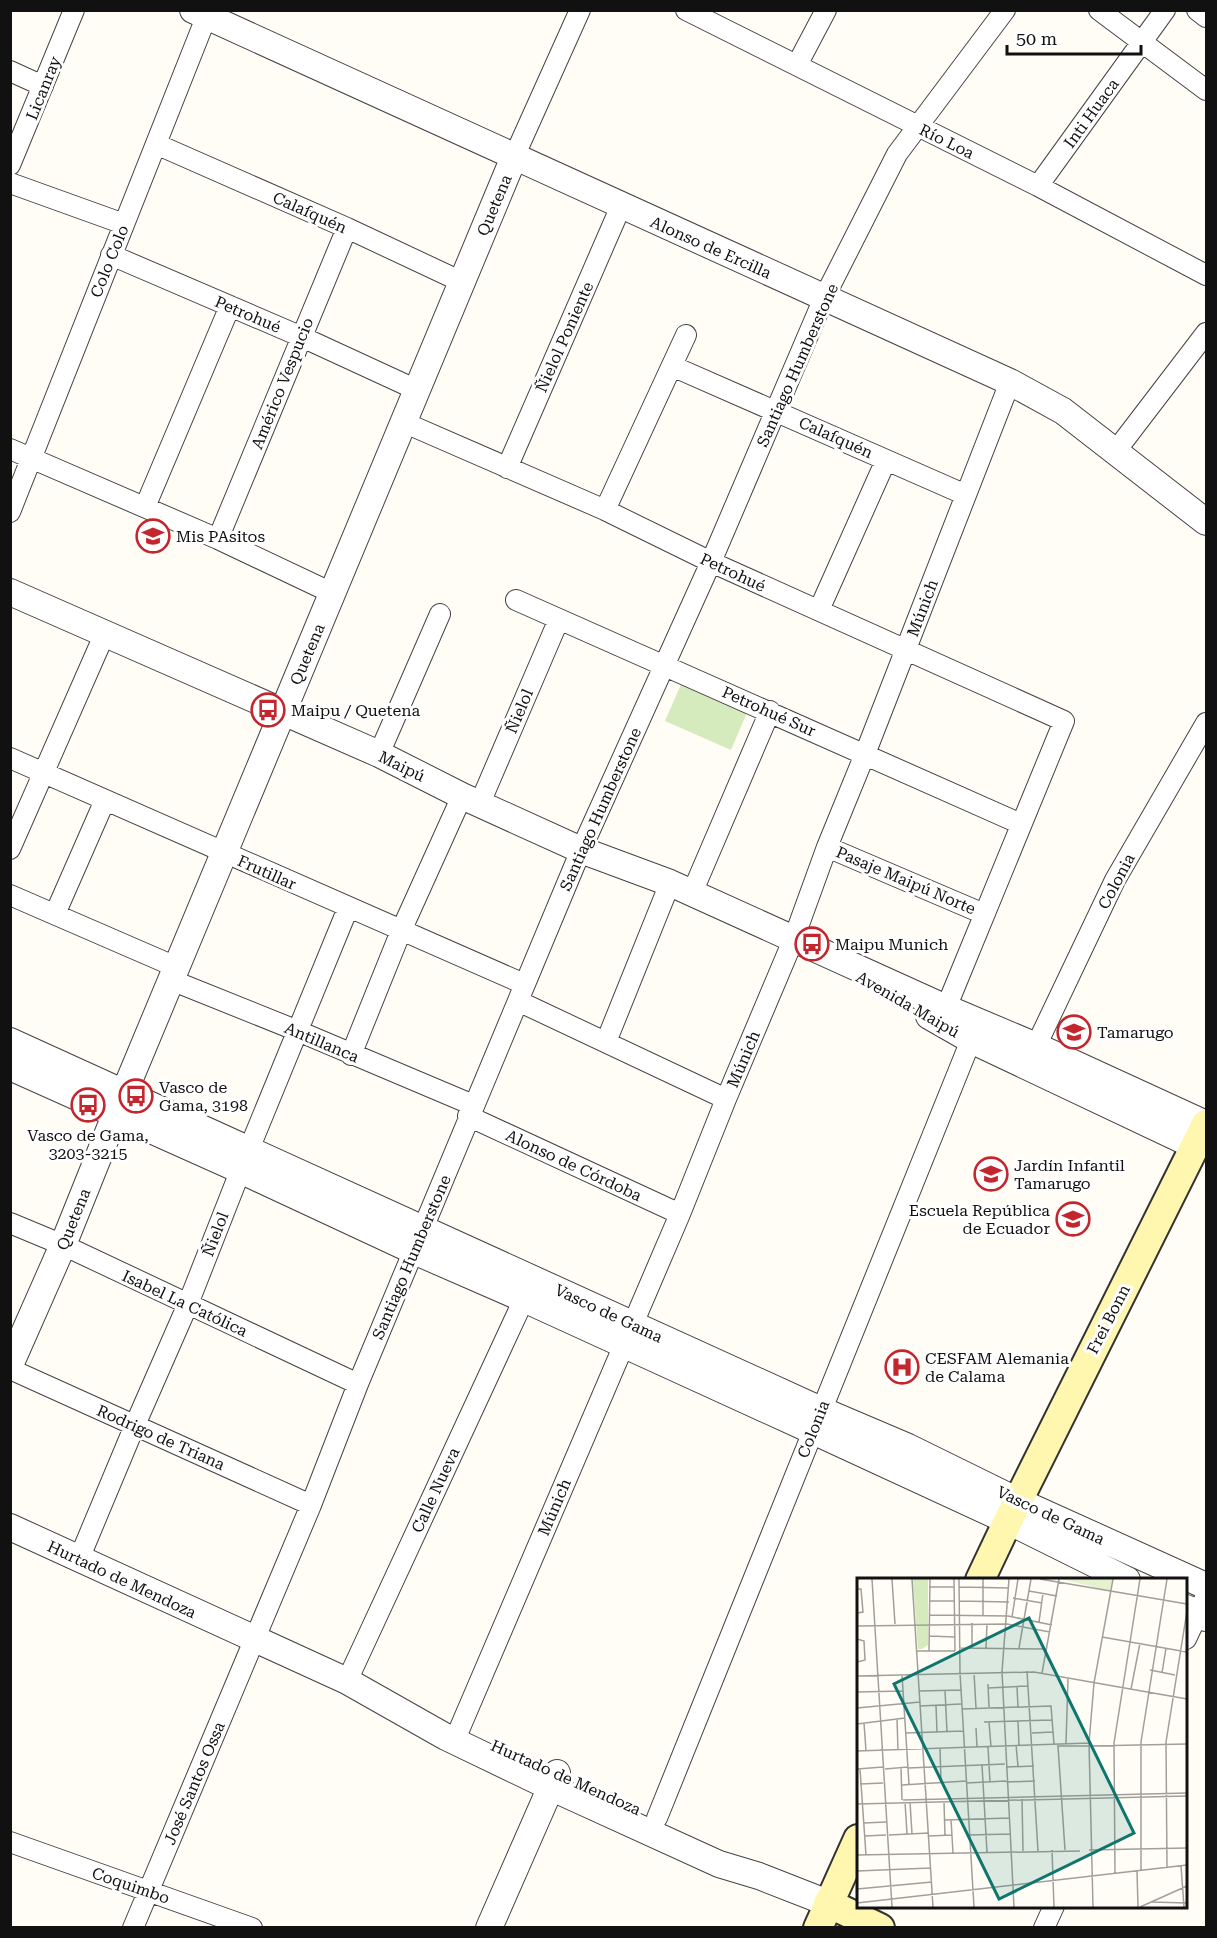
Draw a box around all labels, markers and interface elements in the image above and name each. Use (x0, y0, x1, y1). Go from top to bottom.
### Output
scale bar (1007, 18, 1140, 56)
text: 50 m (1016, 28, 1057, 49)
street label: Licanray (22, 53, 65, 123)
street label: Inti Huaca (1060, 75, 1123, 152)
street label: Río Loa (916, 120, 977, 163)
street label: Quetena (473, 171, 516, 239)
street label: Calafquén (270, 188, 350, 237)
street label: Alonso de Ercilla (647, 212, 774, 283)
street label: Colo Colo (86, 222, 133, 300)
street label: Ñielol Poniente (532, 279, 597, 396)
street label: Santiago Humberstone (753, 280, 842, 450)
street label: Petrohué (212, 292, 284, 337)
street label: Américo Vespucio (247, 315, 318, 452)
street label: Calafquén (796, 413, 876, 462)
school or university icon: Mis PAsitos (135, 518, 171, 554)
place label: Mis PAsitos (176, 527, 265, 546)
street label: Petrohué (697, 549, 769, 596)
street label: Múnich (903, 577, 942, 640)
street label: Quetena (286, 620, 329, 688)
street label: Petrohué Sur (719, 682, 819, 741)
street label: Ñielol (502, 686, 537, 736)
bus stop icon: Maipu / Quetena (250, 692, 286, 728)
place label: Maipu / Quetena (291, 701, 421, 720)
street label: Santiago Humberstone (556, 724, 645, 894)
street label: Maipú (375, 747, 428, 786)
street label: Pasaje Maipú Norte (833, 842, 979, 919)
street label: Colonia (1094, 850, 1139, 912)
street label: Frutillar (235, 851, 299, 894)
bus stop icon: Maipu Munich (794, 926, 830, 962)
place label: Maipu Munich (835, 935, 948, 954)
street label: Avenida Maipú (853, 967, 963, 1042)
school or university icon: Tamarugo (1056, 1014, 1092, 1050)
street label: Antillanca (282, 1018, 362, 1067)
place label: Tamarugo (1097, 1023, 1174, 1042)
street label: Múnich (723, 1028, 764, 1090)
bus stop icon: Vasco de Gama, 3198 (118, 1078, 154, 1114)
place label: Vasco de Gama, 3198 (159, 1078, 248, 1115)
bus stop icon: Vasco de Gama, 3203-3215 (70, 1087, 106, 1123)
place label: Vasco de Gama, 3203-3215 (27, 1126, 149, 1163)
street label: Alonso de Córdoba (503, 1126, 645, 1205)
school or university icon: Jardín Infantil Tamarugo (973, 1156, 1009, 1192)
place label: Jardín Infantil Tamarugo (1014, 1156, 1125, 1193)
street label: Santiago Humberstone (368, 1172, 455, 1342)
street label: Quetena (52, 1185, 95, 1253)
place label: Escuela República de Ecuador (909, 1201, 1050, 1238)
school or university icon: Escuela República de Ecuador (1055, 1201, 1091, 1237)
street label: Ñielol (198, 1209, 233, 1259)
street label: Isabel La Católica (119, 1266, 251, 1341)
street label: Vasco de Gama (552, 1280, 666, 1347)
street label: Frei Bonn (1083, 1281, 1134, 1357)
hospital icon: CESFAM Alemania de Calama (884, 1349, 920, 1385)
place label: CESFAM Alemania de Calama (925, 1349, 1069, 1386)
street label: Colonia (793, 1397, 834, 1461)
street label: Rodrigo de Triana (94, 1401, 228, 1474)
street label: Calle Nueva (407, 1444, 464, 1536)
street label: Múnich (534, 1476, 575, 1538)
street label: Vasco de Gama (994, 1482, 1108, 1549)
street label: Hurtado de Mendoza (44, 1537, 200, 1622)
inset map (857, 1578, 1187, 1908)
street label: José Santos Ossa (160, 1719, 229, 1848)
street label: Hurtado de Mendoza (488, 1736, 644, 1819)
street label: Coquimbo (89, 1863, 172, 1908)

